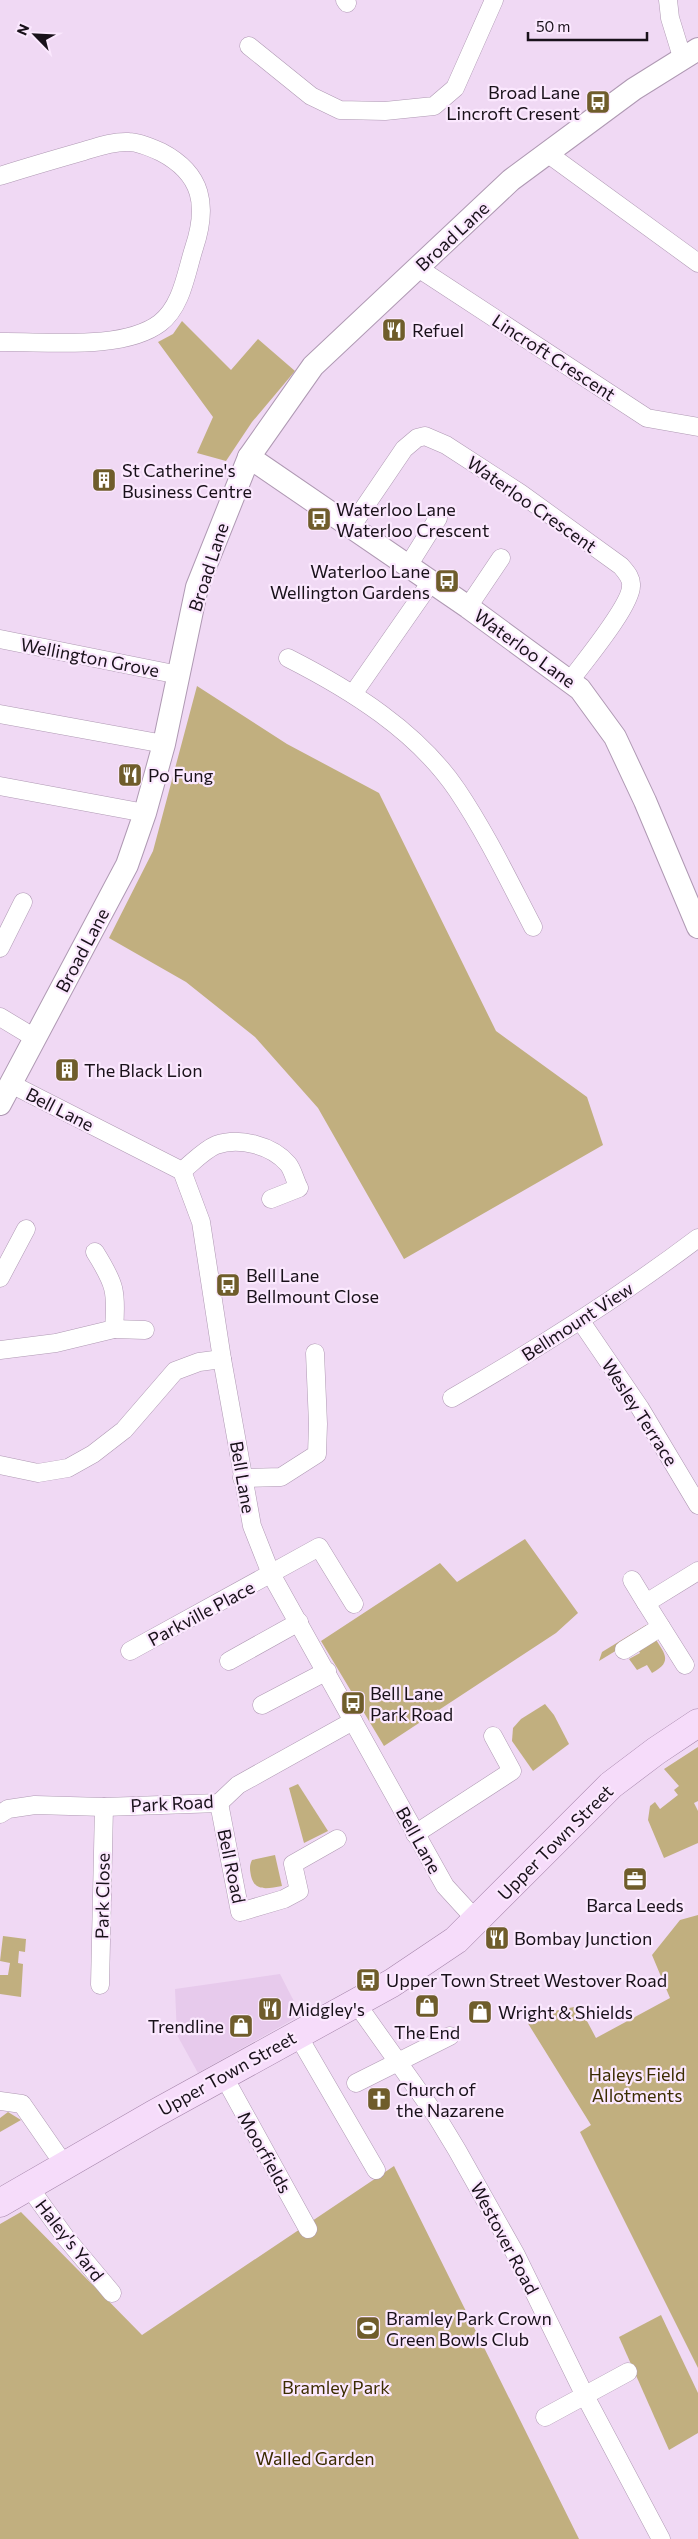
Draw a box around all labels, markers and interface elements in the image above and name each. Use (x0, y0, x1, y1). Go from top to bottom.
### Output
north arrow (10, 10, 60, 60)
scale bar (528, 10, 647, 42)
text: 50 m (536, 17, 570, 35)
text: N (13, 21, 33, 38)
place label: Broad Lane Lincroft Cresent (446, 81, 580, 124)
bus stop icon: Broad Lane Lincroft Cresent (585, 89, 611, 115)
street label: Broad Lane (411, 197, 493, 275)
street label: Lincroft Crescent (488, 309, 620, 405)
restaurant icon: Refuel (381, 317, 407, 343)
place label: Refuel (412, 319, 464, 341)
street label: Waterloo Crescent (463, 451, 601, 557)
place label: St Catherine's Business Centre (122, 459, 252, 502)
building icon: St Catherine's Business Centre (91, 467, 117, 493)
place label: Waterloo Lane Waterloo Crescent (336, 498, 489, 541)
bus stop icon: Waterloo Lane Waterloo Crescent (306, 506, 332, 532)
street label: Broad Lane (183, 520, 233, 614)
place label: Waterloo Lane Wellington Gardens (270, 560, 430, 603)
bus stop icon: Waterloo Lane Wellington Gardens (434, 568, 460, 594)
street label: Waterloo Lane (470, 604, 580, 692)
street label: Wellington Grove (19, 633, 161, 681)
restaurant icon: Po Fung (117, 762, 143, 788)
place label: Po Fung (148, 764, 214, 786)
street label: Broad Lane (51, 904, 113, 996)
building icon: The Black Lion (54, 1057, 80, 1083)
place label: The Black Lion (84, 1059, 203, 1081)
street label: Bell Lane (22, 1083, 98, 1135)
place label: Bell Lane Bellmount Close (246, 1264, 379, 1307)
bus stop icon: Bell Lane Bellmount Close (215, 1272, 241, 1298)
street label: Bellmount View (517, 1277, 637, 1365)
street label: Wesley Terrace (597, 1354, 683, 1470)
street label: Bell Lane (226, 1439, 260, 1515)
street label: Parkville Place (144, 1576, 258, 1650)
place label: Bell Lane Park Road (370, 1682, 453, 1725)
bus stop icon: Bell Lane Park Road (340, 1690, 366, 1716)
street label: Upper Town Street (493, 1780, 617, 1904)
street label: Park Road (130, 1790, 214, 1816)
street label: Bell Lane (392, 1803, 446, 1877)
street label: Bell Road (213, 1827, 251, 1905)
street label: Park Close (90, 1853, 114, 1939)
office icon: Barca Leeds (622, 1866, 648, 1892)
place label: Barca Leeds (586, 1894, 684, 1916)
restaurant icon: Bombay Junction (484, 1925, 510, 1951)
place label: Bombay Junction (514, 1927, 652, 1949)
bus stop icon: Upper Town Street Westover Road (355, 1967, 381, 1993)
place label: Upper Town Street Westover Road (386, 1969, 667, 1991)
shop icon: The End (414, 1993, 440, 2019)
restaurant icon: Midgley's (257, 1996, 283, 2022)
place label: Midgley's (288, 1998, 365, 2020)
shop icon: Wright & Shields (467, 1999, 493, 2025)
place label: Wright & Shields (498, 2001, 633, 2023)
shop icon: Trendline (228, 2013, 254, 2039)
place label: Trendline (148, 2015, 224, 2037)
place label: The End (394, 2021, 460, 2043)
street label: Upper Town Street (154, 2026, 300, 2120)
park label: Haleys Field Allotments (588, 2063, 686, 2106)
place label: Church of the Nazarene (396, 2078, 504, 2121)
church icon: Church of the Nazarene (366, 2086, 392, 2112)
street label: Moorfields (233, 2107, 297, 2197)
street label: Westover Road (466, 2178, 544, 2298)
street label: Haley's Yard (31, 2195, 109, 2285)
place label: Bramley Park Crown Green Bowls Club (386, 2307, 552, 2350)
sports icon: Bramley Park Crown Green Bowls Club (355, 2315, 381, 2341)
park label: Bramley Park (282, 2376, 390, 2398)
park label: Walled Garden (256, 2447, 375, 2469)

